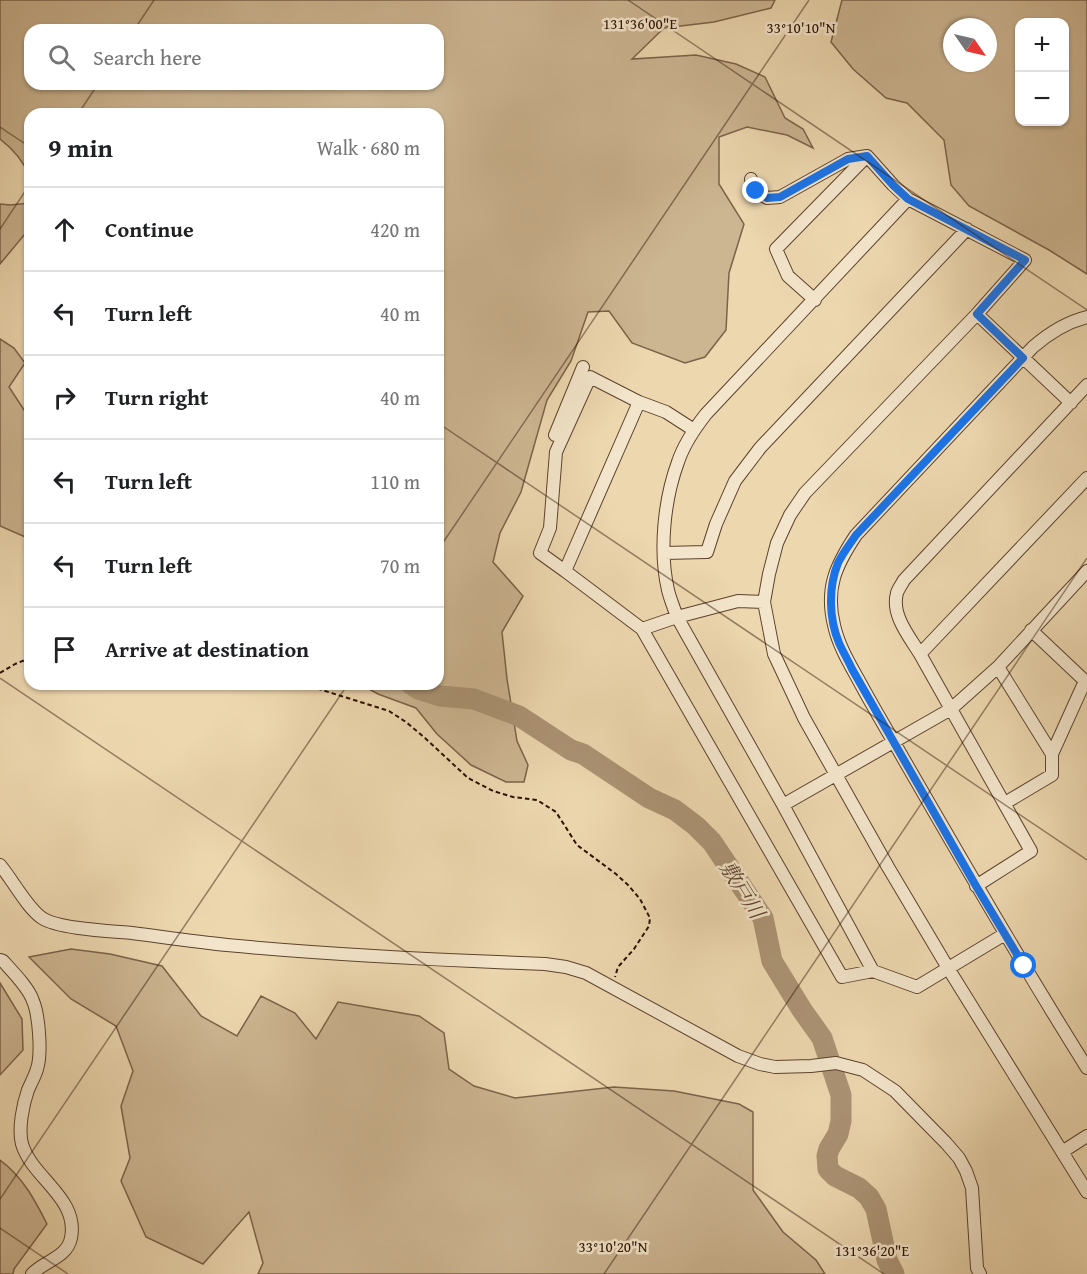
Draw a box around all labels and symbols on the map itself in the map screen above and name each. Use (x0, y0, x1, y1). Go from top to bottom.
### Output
text: 131°36'00"E (603, 13, 677, 34)
text: 33°10'10"N (767, 17, 836, 38)
north arrow (943, 18, 997, 72)
route end (742, 177, 768, 203)
water label: 敷戸川 (713, 855, 773, 926)
route start (1010, 952, 1036, 978)
text: 33°10'20"N (579, 1236, 648, 1257)
text: 131°36'20"E (835, 1240, 909, 1261)

